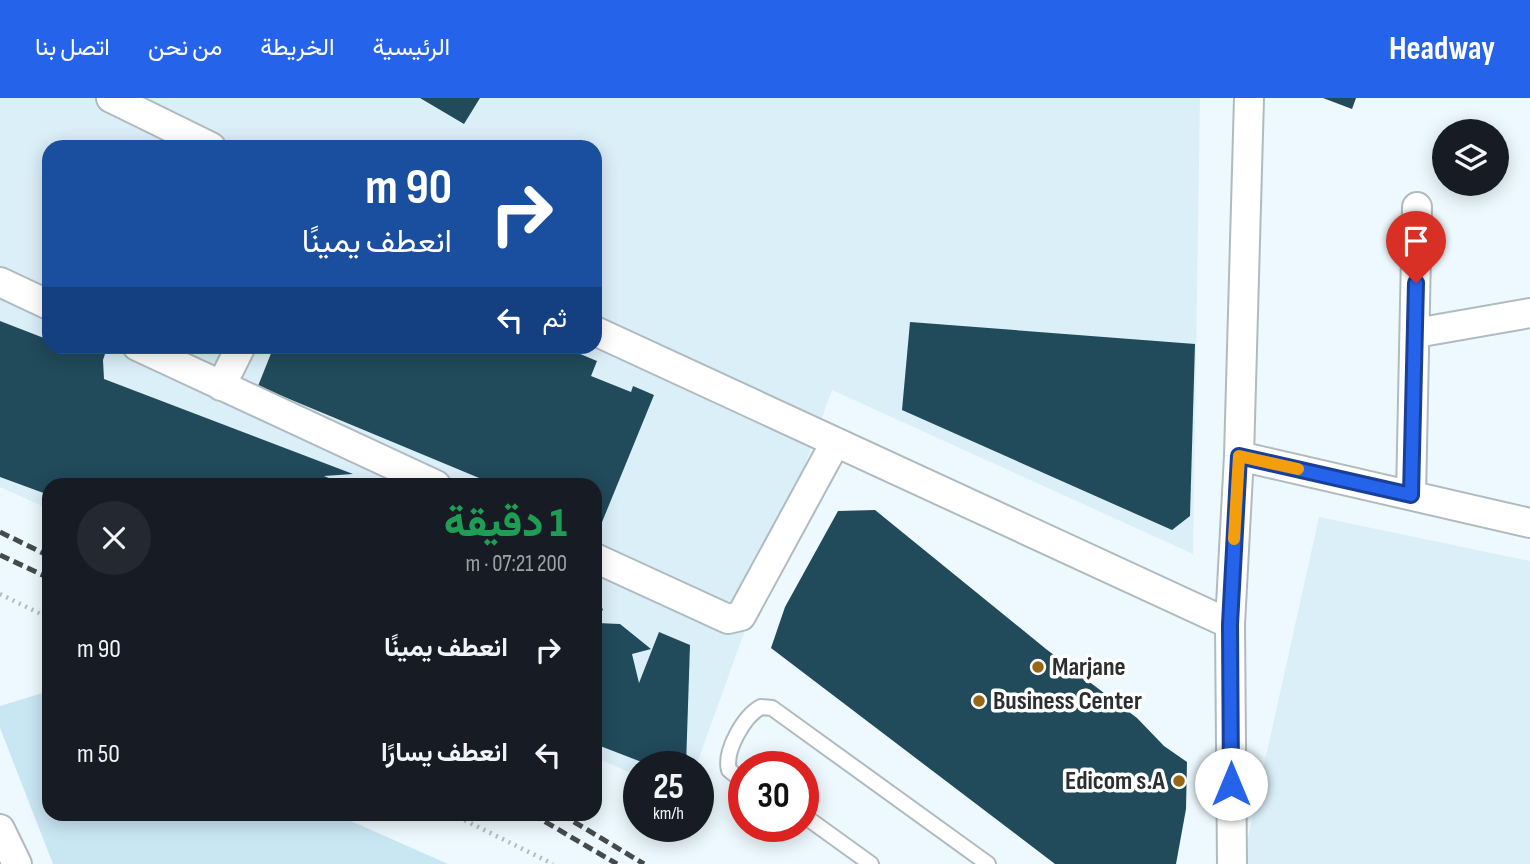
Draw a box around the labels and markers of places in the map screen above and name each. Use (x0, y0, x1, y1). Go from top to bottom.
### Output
pin (1386, 211, 1446, 283)
place label: Marjane (1052, 652, 1126, 683)
marker: Marjane (1030, 659, 1046, 675)
place label: Business Center (993, 686, 1142, 717)
marker: Business Center (971, 693, 987, 709)
place label: Edicom s.A (1065, 766, 1166, 797)
marker: Edicom s.A (1171, 773, 1187, 789)

